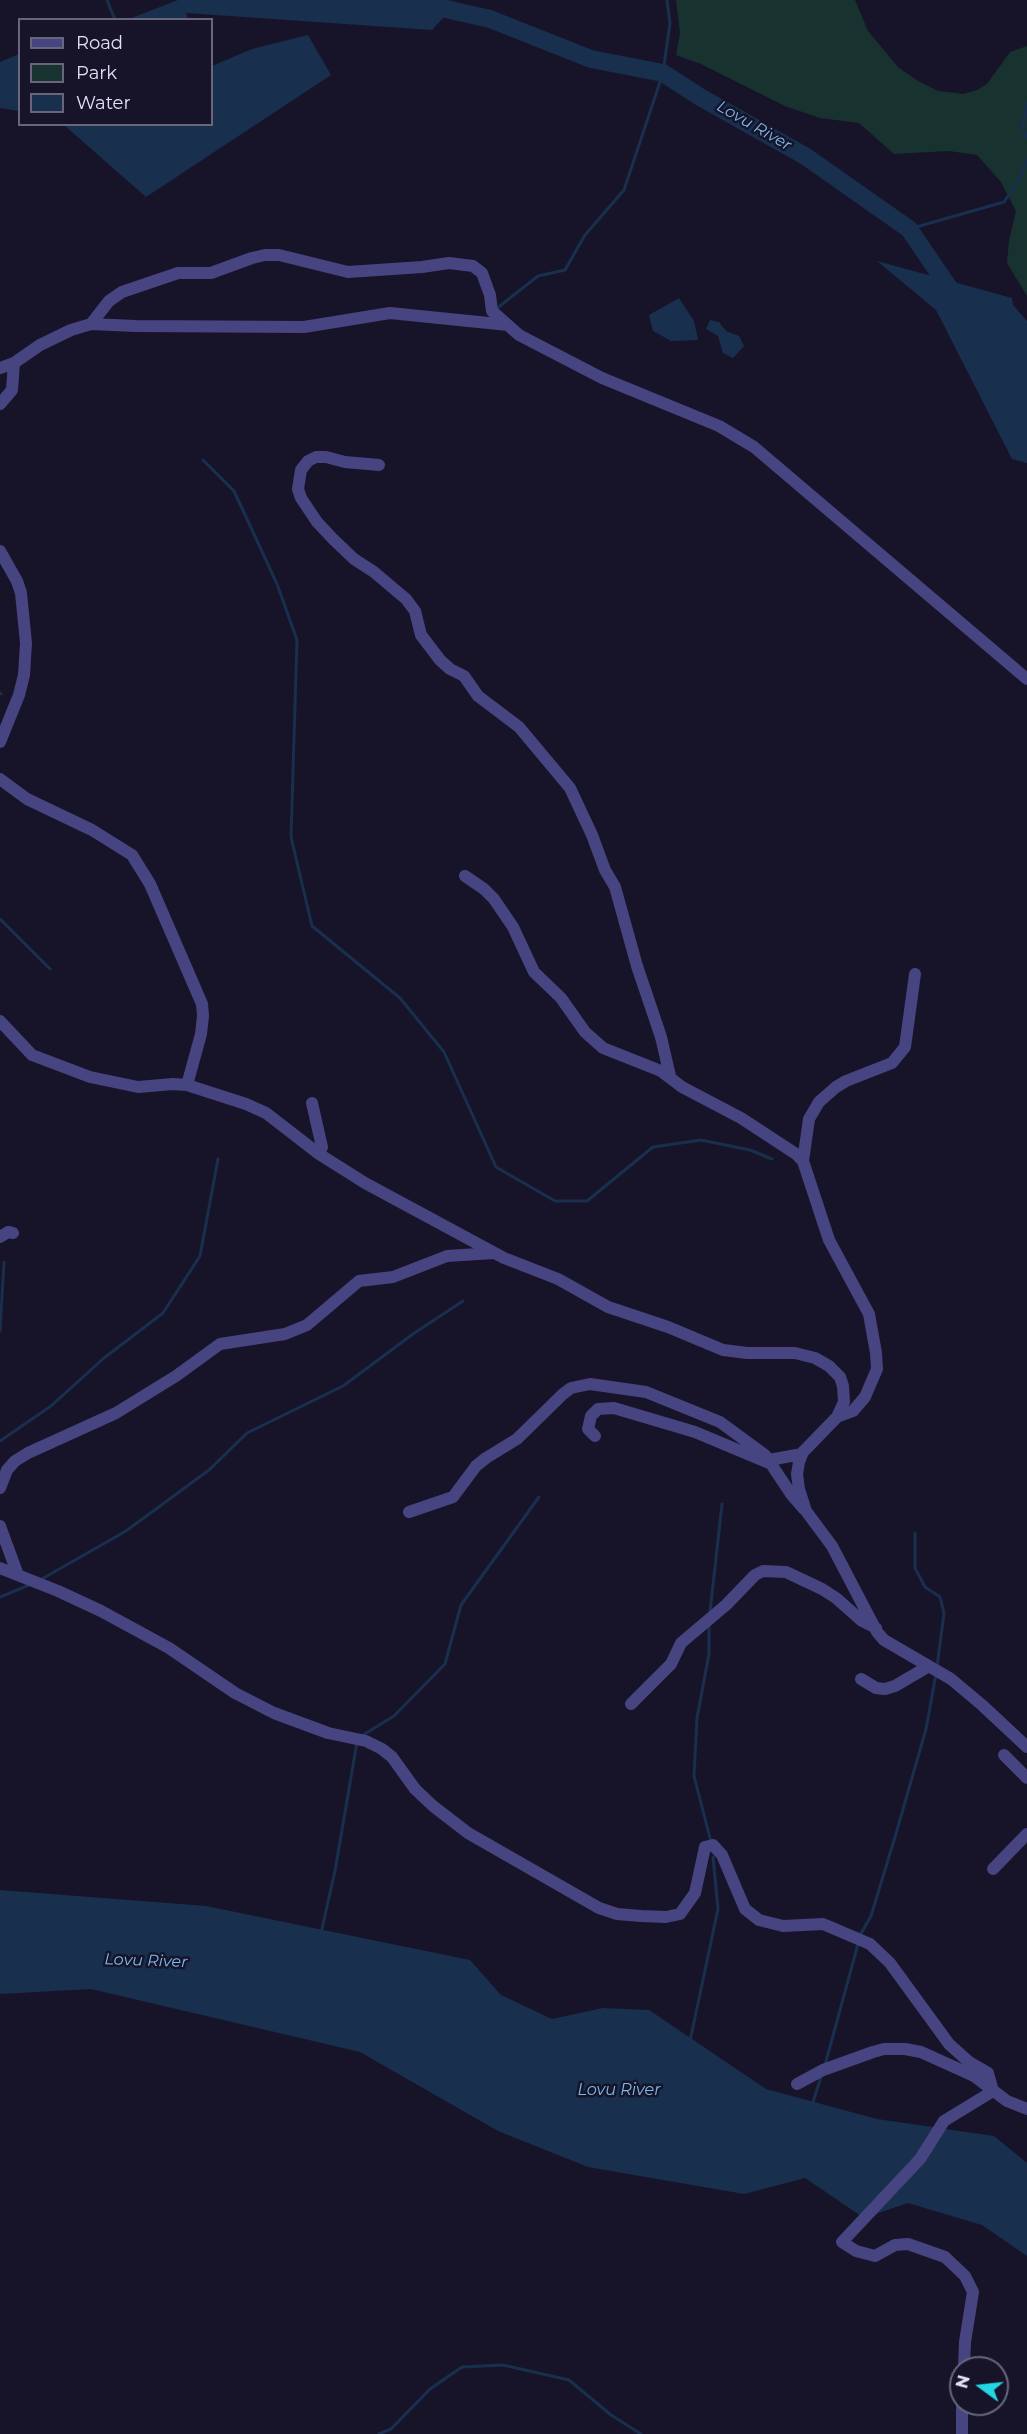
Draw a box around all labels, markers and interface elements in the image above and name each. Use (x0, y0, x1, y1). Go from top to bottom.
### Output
legend (18, 18, 213, 126)
text: Road (76, 32, 123, 54)
text: Park (76, 62, 117, 84)
text: Water (76, 92, 131, 114)
water label: Lovu River (713, 97, 795, 155)
water label: Lovu River (104, 1950, 188, 1972)
water label: Lovu River (577, 2080, 661, 2100)
north arrow (949, 2356, 1009, 2416)
text: N (952, 2373, 974, 2390)

